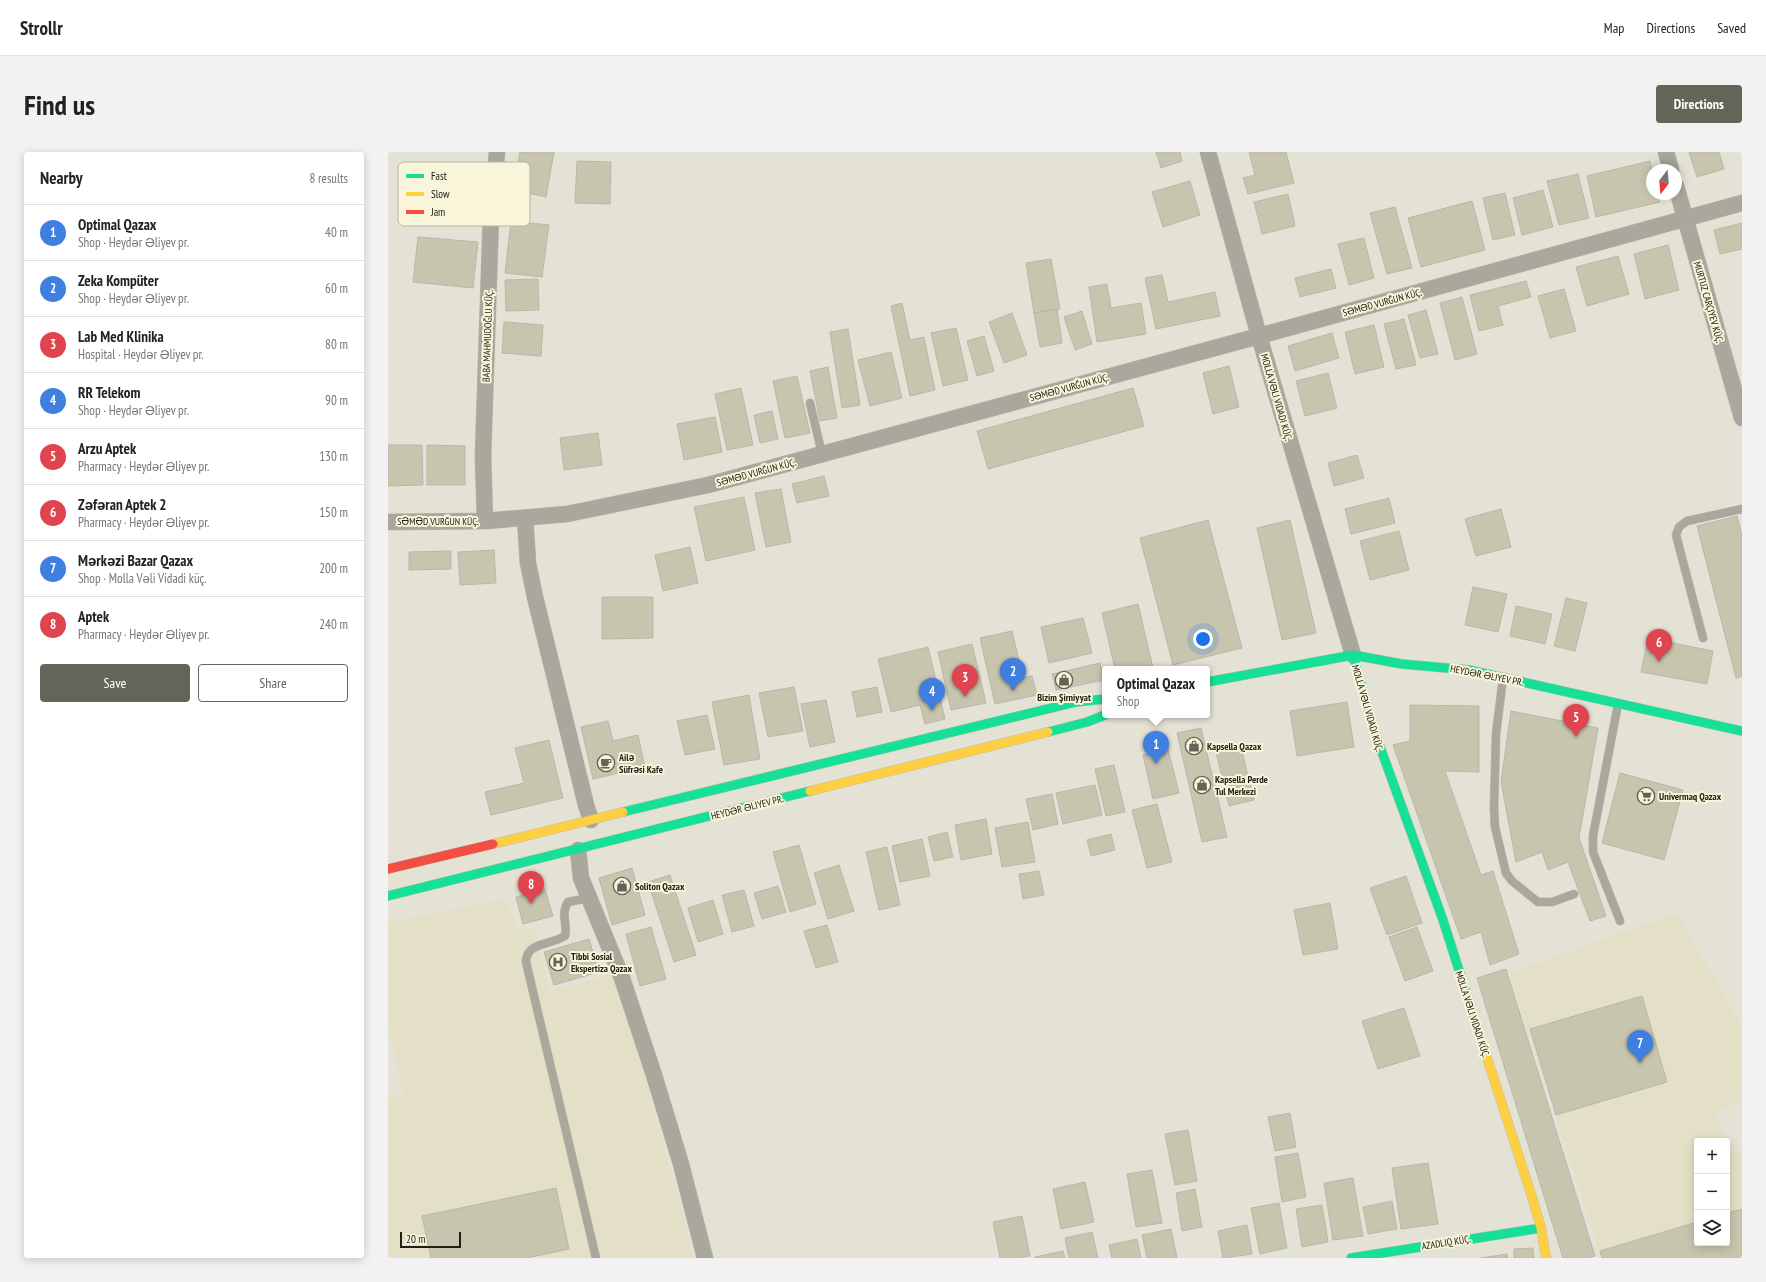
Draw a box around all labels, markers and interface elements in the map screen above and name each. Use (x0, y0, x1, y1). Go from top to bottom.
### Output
text: Strollr (20, 16, 63, 40)
text: Map (1604, 19, 1624, 37)
text: Directions (1646, 19, 1695, 37)
text: Saved (1717, 19, 1746, 37)
button: Directions (1656, 85, 1742, 123)
text: Find us (24, 86, 95, 123)
legend (398, 162, 530, 226)
north arrow (1646, 164, 1682, 200)
text: Nearby (40, 167, 83, 189)
text: Fast (431, 169, 447, 183)
text: 8 results (309, 170, 348, 187)
text: Slow (431, 187, 450, 201)
text: Jam (430, 205, 445, 219)
text: Optimal Qazax (78, 215, 156, 234)
text: 1 (50, 224, 56, 241)
text: 40 m (325, 224, 348, 241)
text: Shop · Heydər Əliyev pr. (78, 234, 189, 251)
street label: MURTUZ CARÇIYEV KÜÇ. (1691, 260, 1726, 345)
text: Zeka Kompüter (78, 271, 159, 290)
text: 2 (50, 280, 56, 297)
text: 60 m (325, 280, 348, 297)
street label: SƏMƏD VURĞUN KÜÇ. (1341, 286, 1423, 319)
street label: BABA MAHMUDOĞLU KÜÇ. (479, 289, 496, 382)
text: Shop · Heydər Əliyev pr. (78, 290, 189, 307)
text: Lab Med Klinika (78, 327, 164, 346)
text: 3 (50, 336, 56, 353)
text: 80 m (325, 336, 348, 353)
text: Hospital · Heydər Əliyev pr. (78, 346, 204, 363)
street label: MOLLA VƏLI VIDADI KÜÇ. (1258, 352, 1295, 442)
street label: SƏMƏD VURĞUN KÜÇ. (1028, 371, 1110, 404)
text: RR Telekom (78, 383, 140, 402)
text: 4 (50, 392, 56, 409)
text: 90 m (325, 392, 348, 409)
text: Shop · Heydər Əliyev pr. (78, 402, 189, 419)
text: Arzu Aptek (78, 439, 136, 458)
text: 5 (50, 448, 56, 465)
text: 130 m (319, 448, 348, 465)
street label: SƏMƏD VURĞUN KÜÇ. (715, 456, 797, 489)
text: Pharmacy · Heydər Əliyev pr. (78, 458, 209, 475)
text: Zəfəran Aptek 2 (78, 495, 166, 514)
text: 6 (50, 504, 56, 521)
text: 150 m (319, 504, 348, 521)
text: Pharmacy · Heydər Əliyev pr. (78, 514, 209, 531)
street label: SƏMƏD VURĞUN KÜÇ. (397, 515, 479, 528)
text: Mərkəzi Bazar Qazax (78, 551, 193, 570)
text: 7 (50, 560, 56, 577)
text: 200 m (319, 560, 348, 577)
text: Shop · Molla Vəli Vidadi küç. (78, 570, 206, 587)
text: Aptek (78, 607, 109, 626)
text: 8 (50, 616, 56, 633)
text: 240 m (319, 616, 348, 633)
text: Pharmacy · Heydər Əliyev pr. (78, 626, 209, 643)
your location (1193, 629, 1213, 649)
pin: 6 (1646, 629, 1672, 662)
pin: 2 (1000, 658, 1026, 691)
street label: HEYDƏR ƏLIYEV PR. (1449, 662, 1525, 689)
street label: MOLLA VƏLI VIDADI KÜÇ. (1349, 663, 1386, 753)
button: Save (40, 664, 190, 702)
button: Share (198, 664, 348, 702)
pin: 3 (952, 664, 978, 697)
popup (1102, 666, 1210, 718)
shop icon: Bizim Şirniyyat (1054, 670, 1074, 690)
text: Optimal Qazax (1117, 674, 1195, 693)
pin: 4 (919, 678, 945, 711)
place label: Bizim Şirniyyat (1037, 691, 1091, 704)
text: Shop (1117, 693, 1139, 710)
pin: 5 (1563, 704, 1589, 737)
pin: 1 (1143, 731, 1169, 764)
shop icon: Kapsella Qazax (1184, 736, 1204, 756)
place label: Kapsella Qazax (1207, 740, 1262, 753)
place label: Ailə Süfrəsi Kafe (618, 751, 663, 776)
cafe icon: Ailə Süfrəsi Kafe (596, 753, 616, 773)
place label: Kapsella Perde Tul Merkezi (1215, 773, 1268, 798)
shop icon: Kapsella Perde Tul Merkezi (1192, 775, 1212, 795)
supermarket icon: Univermaq Qazax (1636, 786, 1656, 806)
place label: Univermaq Qazax (1659, 790, 1722, 803)
street label: HEYDƏR ƏLIYEV PR. (709, 792, 785, 823)
pin: 8 (518, 871, 544, 904)
shop icon: Soliton Qazax (612, 876, 632, 896)
place label: Soliton Qazax (635, 880, 685, 893)
place label: Tibbi Sosial Ekspertiza Qazax (571, 950, 632, 975)
hospital icon: Tibbi Sosial Ekspertiza Qazax (548, 952, 568, 972)
street label: MOLLA VƏLI VIDADI KÜÇ. (1452, 969, 1493, 1059)
pin: 7 (1627, 1030, 1653, 1063)
map controls (1694, 1138, 1730, 1246)
button: + (1694, 1138, 1730, 1174)
button: − (1694, 1174, 1730, 1210)
button: layers (1694, 1210, 1730, 1246)
scale bar (400, 1230, 461, 1249)
text: 20 m (406, 1232, 425, 1246)
street label: AZADLIQ KÜÇ. (1421, 1232, 1472, 1253)

